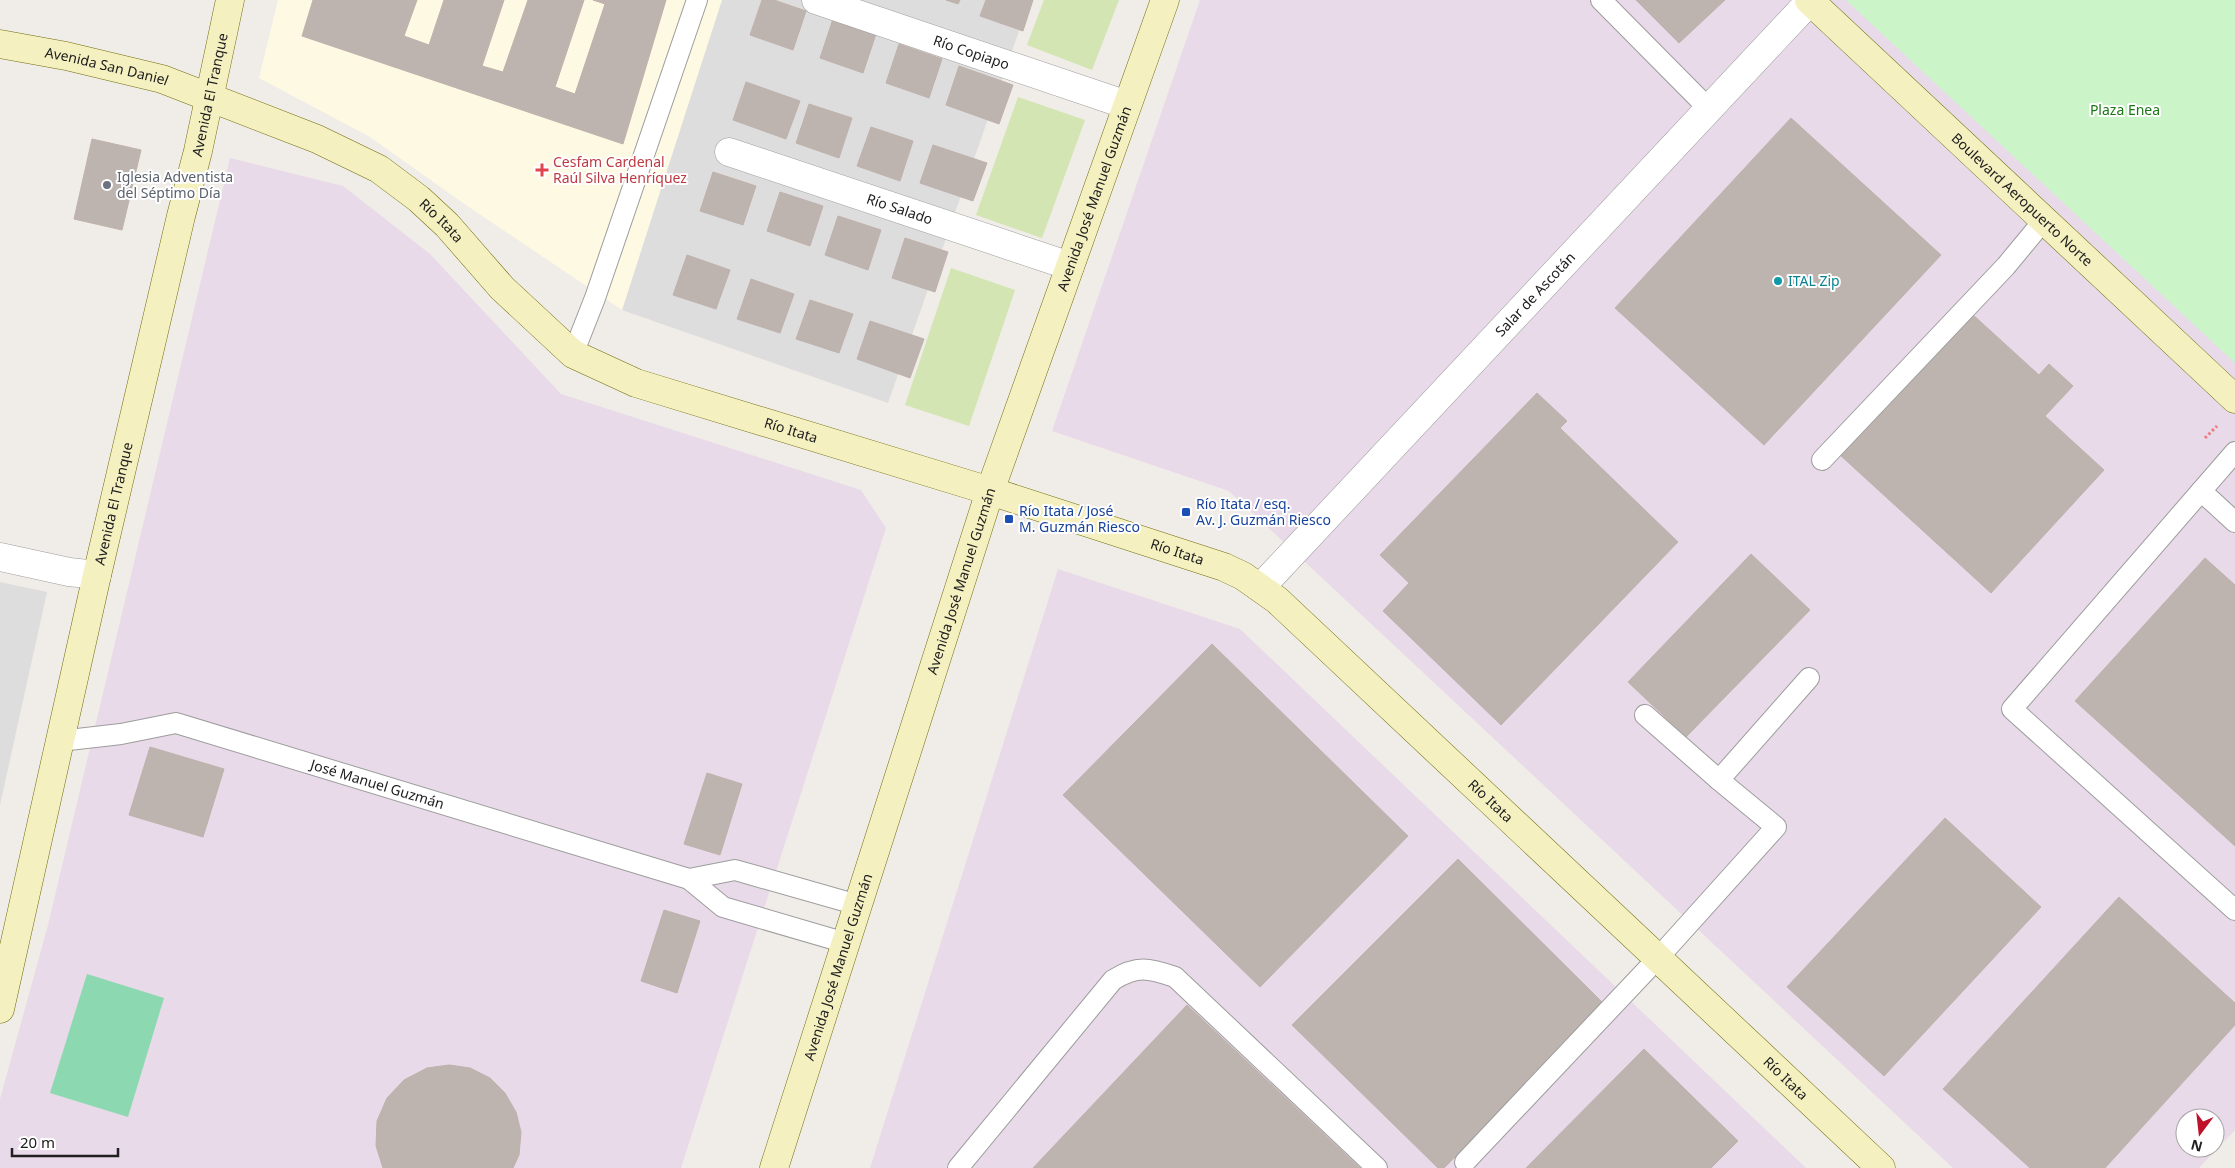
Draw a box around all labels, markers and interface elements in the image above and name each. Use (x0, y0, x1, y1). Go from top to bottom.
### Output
street label: Río Copiapo (931, 30, 1012, 74)
street label: Avenida El Tranque (187, 31, 232, 159)
street label: Avenida San Daniel (44, 42, 171, 90)
park label: Plaza Enea (2090, 100, 2160, 119)
street label: Avenida José Manuel Guzmán (1052, 103, 1135, 294)
street label: Boulevard Aeropuerto Norte (1948, 128, 2097, 270)
place label: Cesfam Cardenal Raúl Silva Henríquez (553, 152, 687, 187)
marker: Cesfam Cardenal Raúl Silva Henríquez (535, 163, 549, 177)
place label: Iglesia Adventista del Séptimo Día (117, 167, 233, 202)
marker: Iglesia Adventista del Séptimo Día (101, 179, 113, 191)
street label: Río Salado (864, 189, 935, 228)
street label: Río Itata (416, 194, 468, 246)
street label: Salar de Ascotán (1491, 248, 1579, 340)
place label: ITAL Zip (1788, 271, 1840, 290)
marker: ITAL Zip (1772, 275, 1784, 287)
street label: Río Itata (762, 413, 820, 447)
street label: Avenida El Tranque (90, 440, 137, 567)
street label: Avenida José Manuel Guzmán (922, 485, 999, 677)
place label: Río Itata / esq. Av. J. Guzmán Riesco (1196, 494, 1331, 529)
place label: Río Itata / José M. Guzmán Riesco (1019, 501, 1140, 536)
marker: Río Itata / esq. Av. J. Guzmán Riesco (1180, 506, 1192, 518)
marker: Río Itata / José M. Guzmán Riesco (1003, 513, 1015, 525)
street label: Río Itata (1148, 534, 1207, 569)
street label: José Manuel Guzmán (307, 754, 447, 813)
street label: Río Itata (1464, 775, 1518, 826)
street label: Avenida José Manuel Guzmán (799, 871, 876, 1063)
street label: Río Itata (1759, 1052, 1813, 1104)
north arrow (2175, 1108, 2225, 1158)
scale bar (12, 1126, 119, 1158)
text: 20 m (20, 1132, 55, 1152)
text: N (2189, 1135, 2204, 1157)

